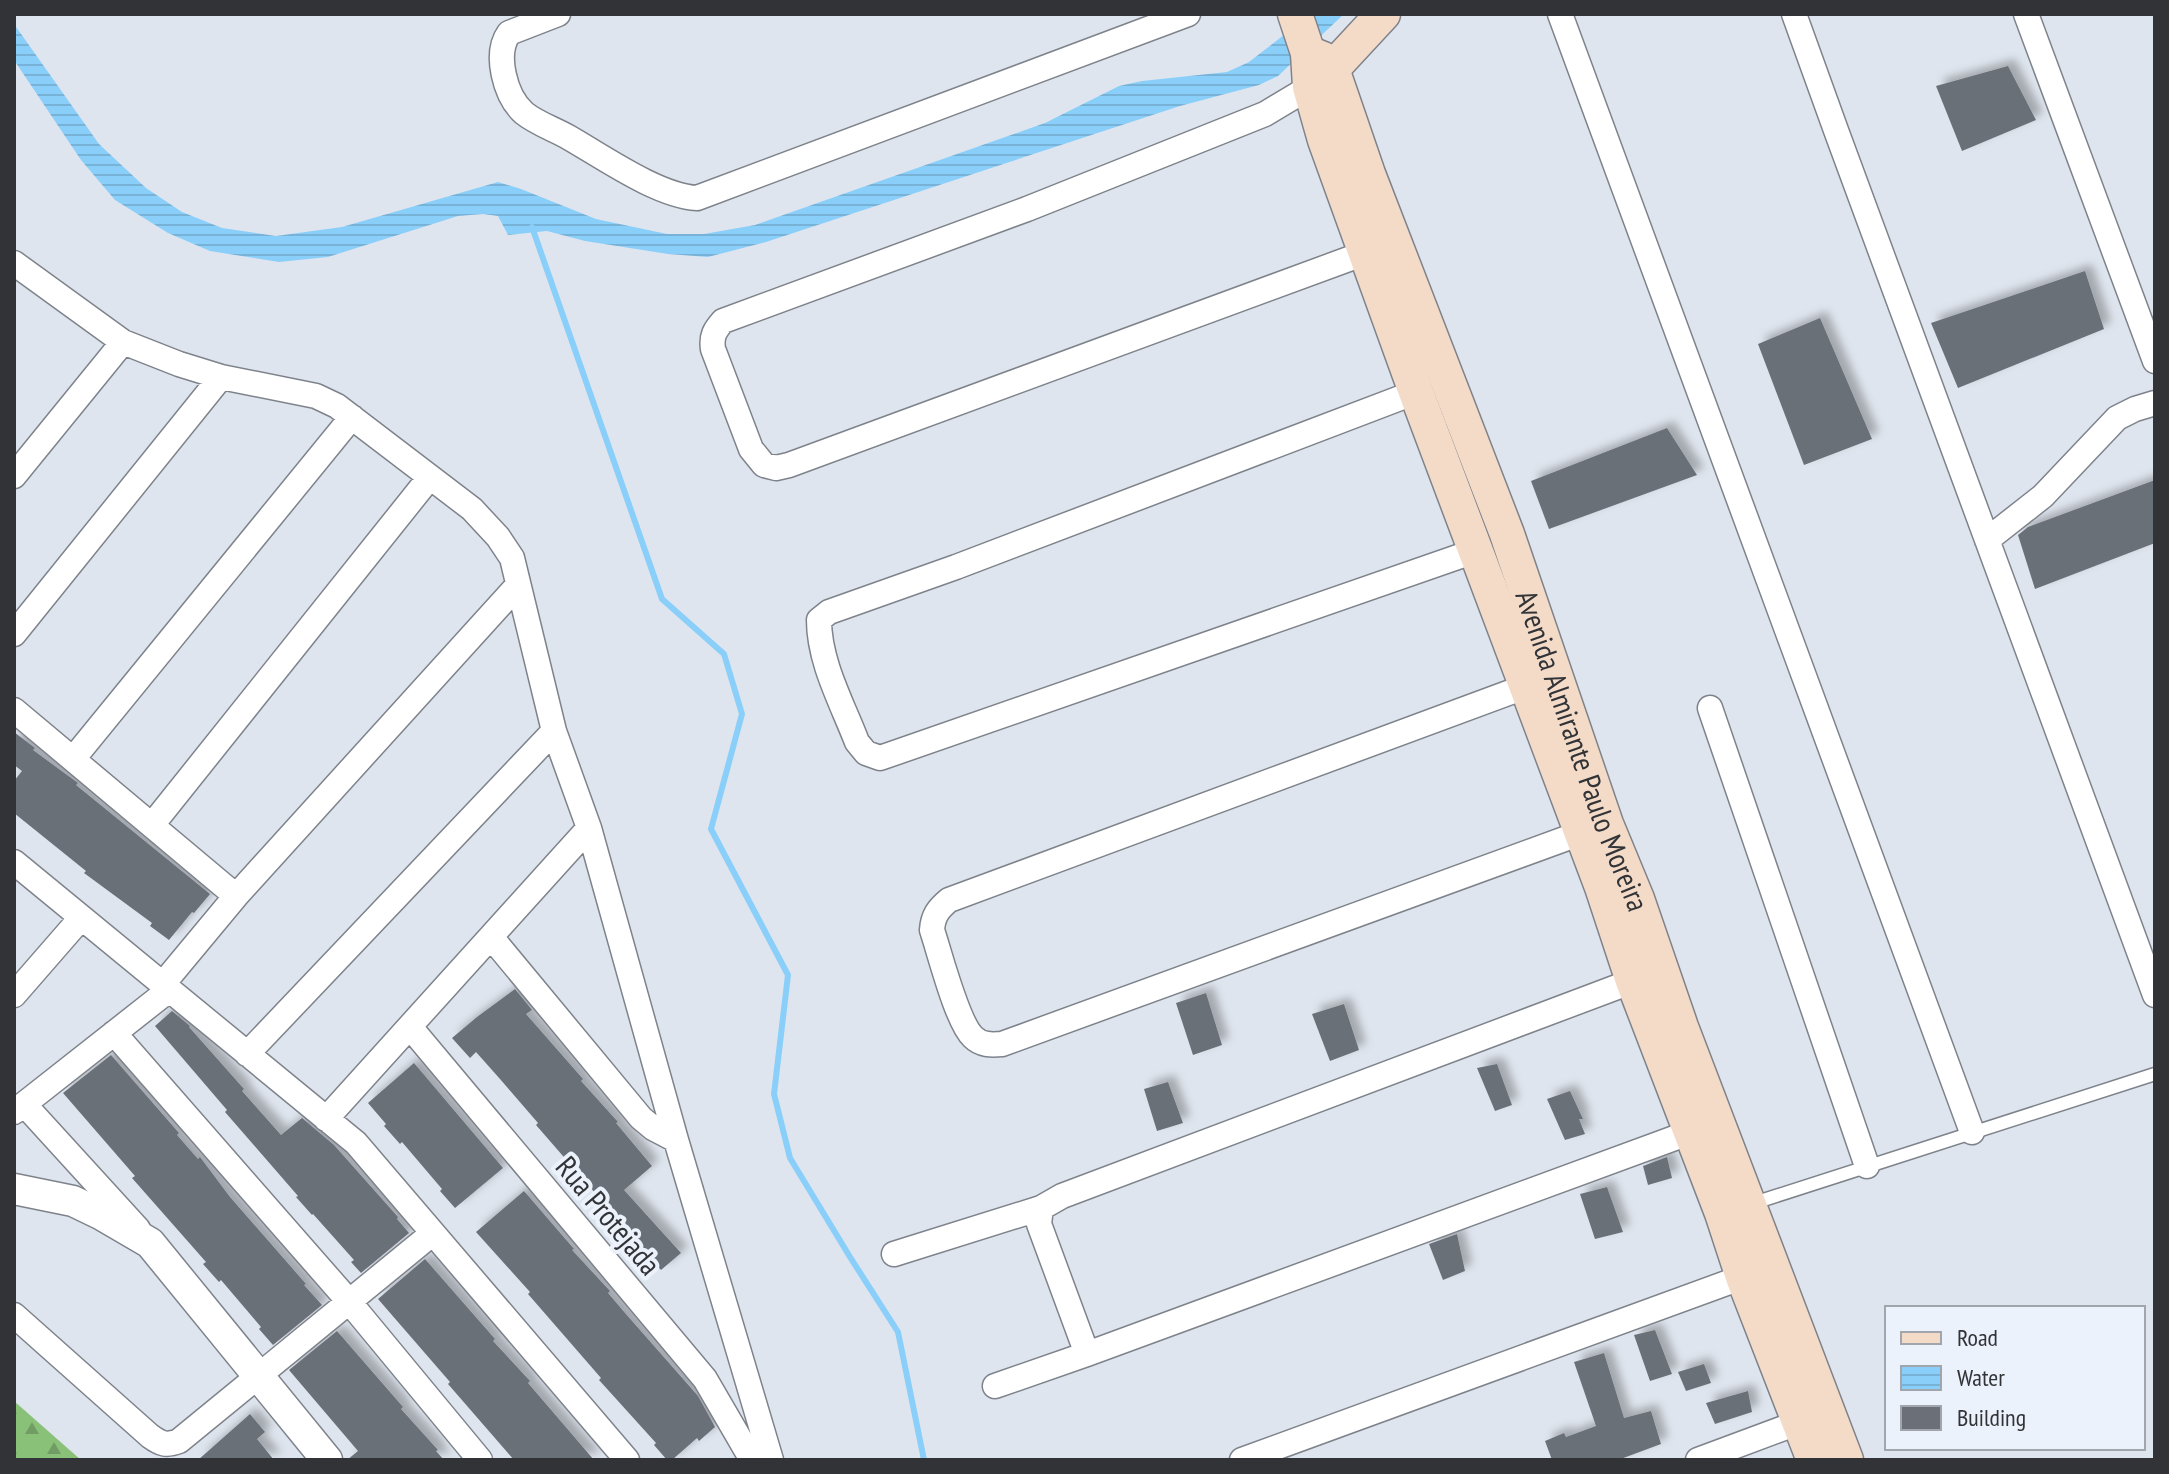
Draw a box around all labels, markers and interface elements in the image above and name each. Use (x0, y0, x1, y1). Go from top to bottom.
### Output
street label: Avenida Almirante Paulo Moreira (1508, 585, 1659, 916)
street label: Rua Protejada (548, 1147, 670, 1283)
legend (1885, 1306, 2145, 1450)
text: Road (1957, 1322, 1998, 1353)
text: Water (1957, 1362, 2005, 1393)
text: Building (1957, 1402, 2026, 1433)

